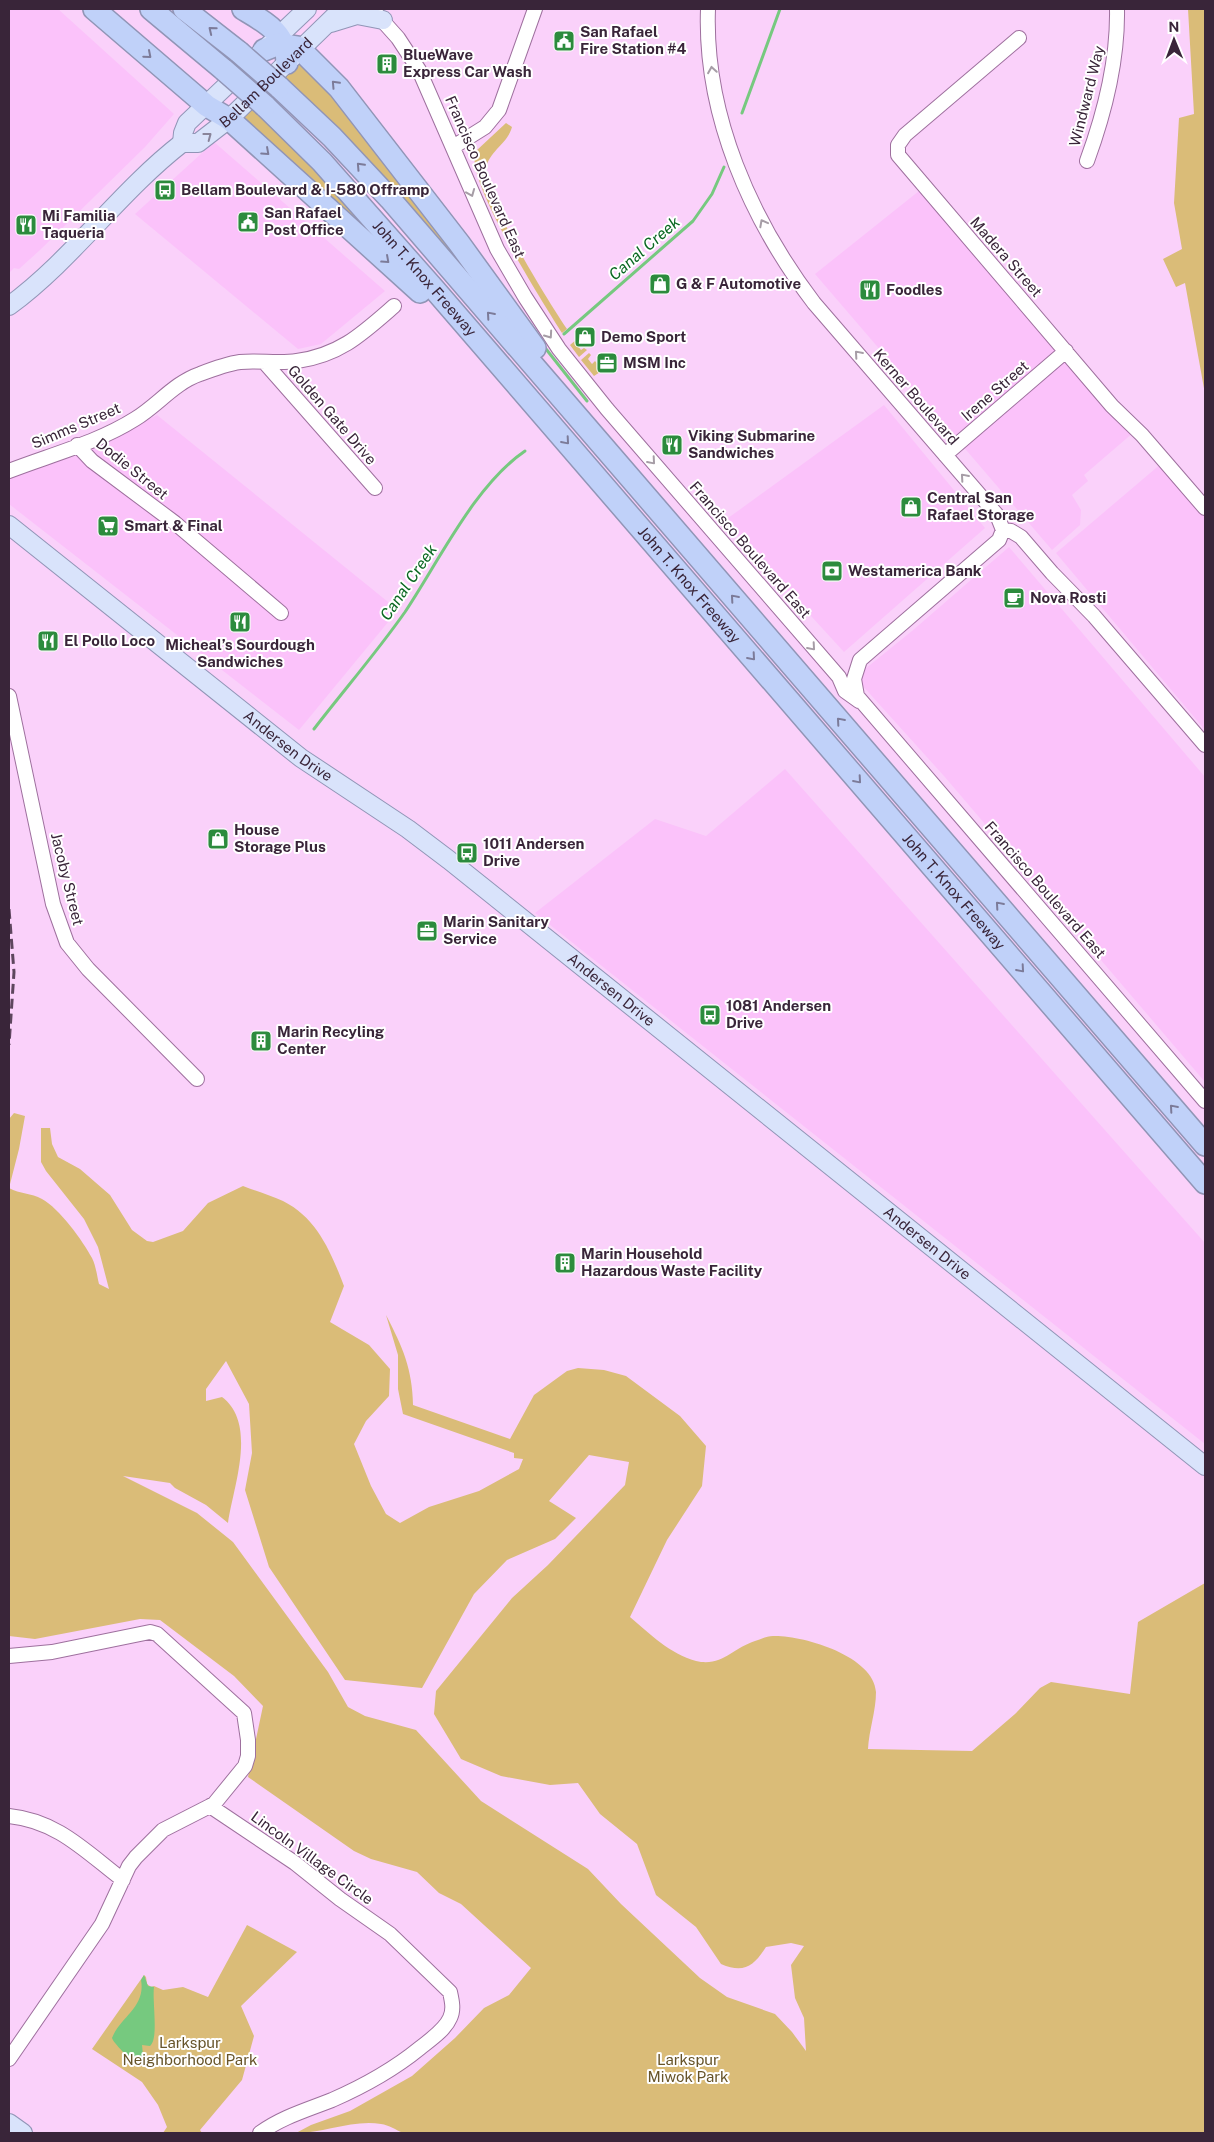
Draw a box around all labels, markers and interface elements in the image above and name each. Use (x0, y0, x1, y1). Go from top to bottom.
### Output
north arrow (1149, 15, 1199, 65)
text: N (1168, 19, 1179, 35)
place label: San Rafael Fire Station #4 (580, 23, 686, 57)
one-way arrow (209, 28, 218, 36)
public building icon: San Rafael Fire Station #4 (552, 29, 576, 53)
street label: Bellam Boulevard (216, 34, 316, 131)
street label: Windward Way (1066, 44, 1107, 148)
place label: BlueWave Express Car Wash (403, 46, 532, 80)
one-way arrow (142, 50, 151, 59)
building icon: BlueWave Express Car Wash (375, 52, 399, 76)
one-way arrow (707, 66, 717, 74)
one-way arrow (332, 80, 341, 89)
street label: Francisco Boulevard East (442, 93, 529, 261)
one-way arrow (202, 134, 211, 142)
one-way arrow (260, 146, 269, 155)
one-way arrow (357, 163, 366, 172)
bus stop icon: Bellam Boulevard & I-580 Offramp (153, 178, 177, 202)
place label: Bellam Boulevard & I-580 Offramp (181, 181, 429, 198)
one-way arrow (465, 188, 476, 197)
place label: San Rafael Post Office (264, 204, 344, 238)
place label: Mi Familia Taqueria (42, 207, 116, 241)
public building icon: San Rafael Post Office (236, 210, 260, 234)
water label: Canal Creek (605, 212, 684, 284)
restaurant icon: Mi Familia Taqueria (14, 213, 38, 237)
street label: Madera Street (967, 213, 1046, 300)
street label: John T. Knox Freeway (370, 217, 480, 339)
one-way arrow (759, 220, 769, 229)
one-way arrow (381, 254, 390, 263)
shop icon: G & F Automotive (648, 272, 672, 296)
place label: G & F Automotive (676, 275, 801, 292)
restaurant icon: Foodles (858, 278, 882, 302)
place label: Foodles (886, 281, 942, 298)
one-way arrow (487, 312, 496, 321)
shop icon: Demo Sport (573, 325, 597, 349)
place label: Demo Sport (601, 328, 686, 345)
one-way arrow (543, 329, 552, 339)
street label: Kerner Boulevard (870, 345, 963, 448)
office icon: MSM Inc (595, 351, 619, 375)
one-way arrow (855, 351, 864, 360)
place label: MSM Inc (623, 354, 686, 371)
street label: Irene Street (958, 357, 1032, 424)
street label: Golden Gate Drive (285, 362, 380, 468)
street label: Simms Street (29, 399, 123, 452)
place label: Viking Submarine Sandwiches (688, 427, 815, 461)
restaurant icon: Viking Submarine Sandwiches (660, 433, 684, 457)
street label: Dodie Street (93, 434, 172, 503)
one-way arrow (560, 435, 569, 444)
one-way arrow (646, 455, 655, 464)
one-way arrow (961, 474, 970, 483)
street label: Francisco Boulevard East (686, 478, 814, 622)
place label: Central San Rafael Storage (927, 489, 1034, 523)
shop icon: Central San Rafael Storage (899, 495, 923, 519)
supermarket icon: Smart & Final (96, 514, 120, 538)
place label: Smart & Final (124, 517, 223, 534)
street label: John T. Knox Freeway (635, 523, 744, 646)
water label: Canal Creek (376, 540, 441, 624)
bank icon: Westamerica Bank (820, 559, 844, 583)
place label: Westamerica Bank (848, 562, 982, 579)
cafe icon: Nova Rosti (1002, 586, 1026, 610)
place label: Nova Rosti (1030, 589, 1106, 606)
one-way arrow (731, 595, 740, 604)
restaurant icon: Micheal’s Sourdough Sandwiches (228, 610, 252, 634)
restaurant icon: El Pollo Loco (36, 629, 60, 653)
place label: El Pollo Loco (64, 632, 155, 649)
place label: Micheal’s Sourdough Sandwiches (165, 636, 315, 670)
one-way arrow (807, 641, 816, 650)
one-way arrow (746, 651, 755, 660)
street label: Andersen Drive (240, 707, 336, 785)
one-way arrow (837, 718, 846, 727)
one-way arrow (852, 774, 861, 783)
street label: Francisco Boulevard East (981, 818, 1109, 962)
place label: House Storage Plus (234, 821, 326, 855)
shop icon: House Storage Plus (206, 827, 230, 851)
street label: John T. Knox Freeway (899, 830, 1009, 953)
street label: Jacoby Street (48, 831, 87, 927)
place label: 1011 Andersen Drive (483, 835, 585, 869)
bus stop icon: 1011 Andersen Drive (455, 841, 479, 865)
one-way arrow (995, 902, 1004, 911)
place label: Marin Sanitary Service (443, 913, 549, 947)
office icon: Marin Sanitary Service (415, 919, 439, 943)
street label: Andersen Drive (564, 949, 658, 1030)
one-way arrow (1015, 964, 1024, 973)
place label: 1081 Andersen Drive (726, 997, 831, 1031)
bus stop icon: 1081 Andersen Drive (698, 1003, 722, 1027)
place label: Marin Recyling Center (277, 1023, 385, 1057)
building icon: Marin Recyling Center (249, 1029, 273, 1053)
one-way arrow (1171, 1105, 1179, 1114)
street label: Andersen Drive (880, 1203, 974, 1283)
place label: Marin Household Hazardous Waste Facility (581, 1245, 763, 1279)
building icon: Marin Household Hazardous Waste Facility (553, 1251, 577, 1275)
street label: Lincoln Village Circle (248, 1808, 377, 1908)
park label: Larkspur Neighborhood Park (123, 2034, 257, 2068)
park label: Larkspur Miwok Park (647, 2051, 729, 2085)

